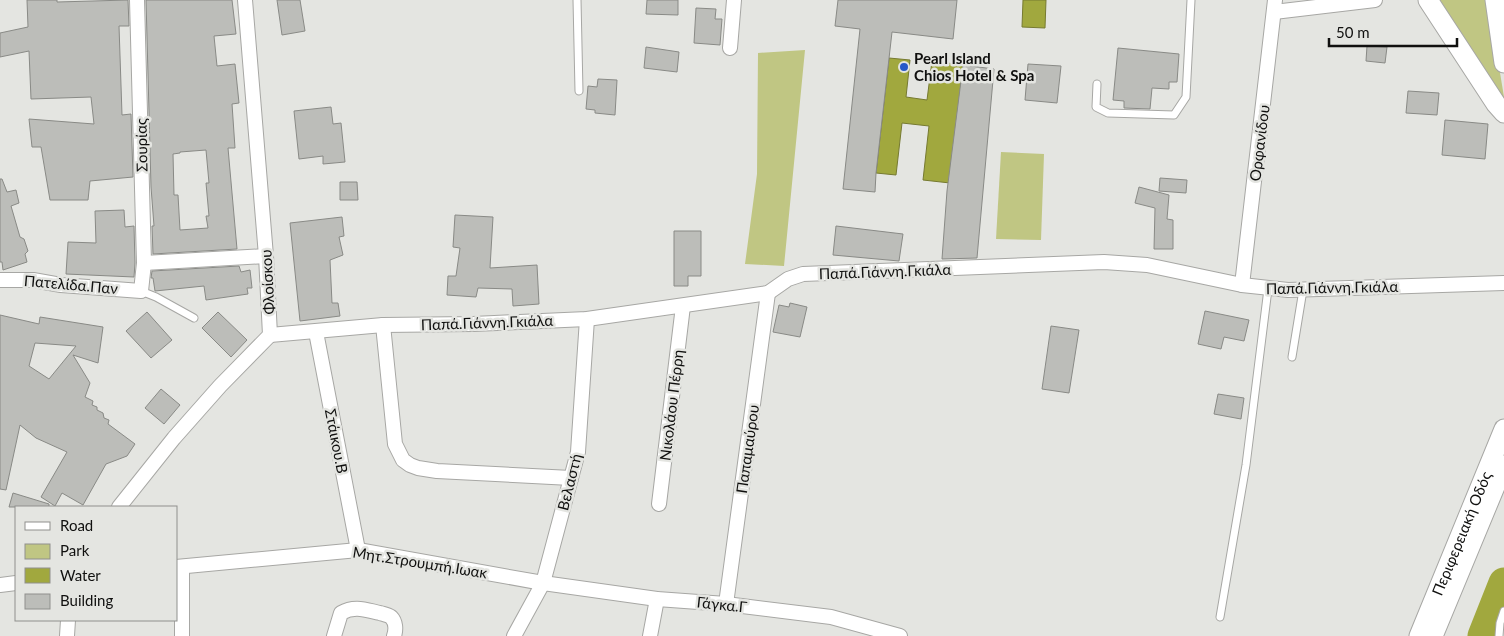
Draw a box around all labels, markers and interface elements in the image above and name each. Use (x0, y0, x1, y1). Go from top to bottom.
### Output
scale bar (1329, 15, 1456, 47)
text: 50 m (1336, 23, 1370, 41)
place label: Pearl Island Chios Hotel & Spa (914, 49, 1034, 84)
marker: Pearl Island Chios Hotel & Spa (898, 61, 910, 73)
street label: Ορφανίδου (1245, 104, 1273, 182)
street label: Σουρίας (132, 118, 150, 172)
street label: Φλοίσκου (256, 249, 278, 315)
street label: Παπά.Γιάννη.Γκιάλα (819, 260, 952, 282)
street label: Πατελίδα.Παν (23, 271, 119, 297)
street label: Παπά.Γιάννη.Γκιάλα (1266, 277, 1398, 297)
street label: Παπά.Γιάννη.Γκιάλα (421, 311, 554, 333)
street label: Νικολάου Πέρρη (655, 348, 687, 462)
street label: Παπαμαύρου (732, 404, 762, 494)
street label: Στάικου.Β (322, 407, 352, 475)
street label: Βελαστή (553, 452, 585, 512)
street label: Περιφερειακή Οδός (1428, 469, 1495, 598)
legend (15, 506, 178, 621)
text: Road (60, 516, 93, 534)
text: Park (60, 541, 90, 559)
street label: Μητ.Στρουμπή.Ιωακ (351, 542, 489, 582)
text: Water (60, 566, 101, 584)
text: Building (60, 591, 113, 609)
street label: Γάγκα.Γ (696, 592, 748, 616)

